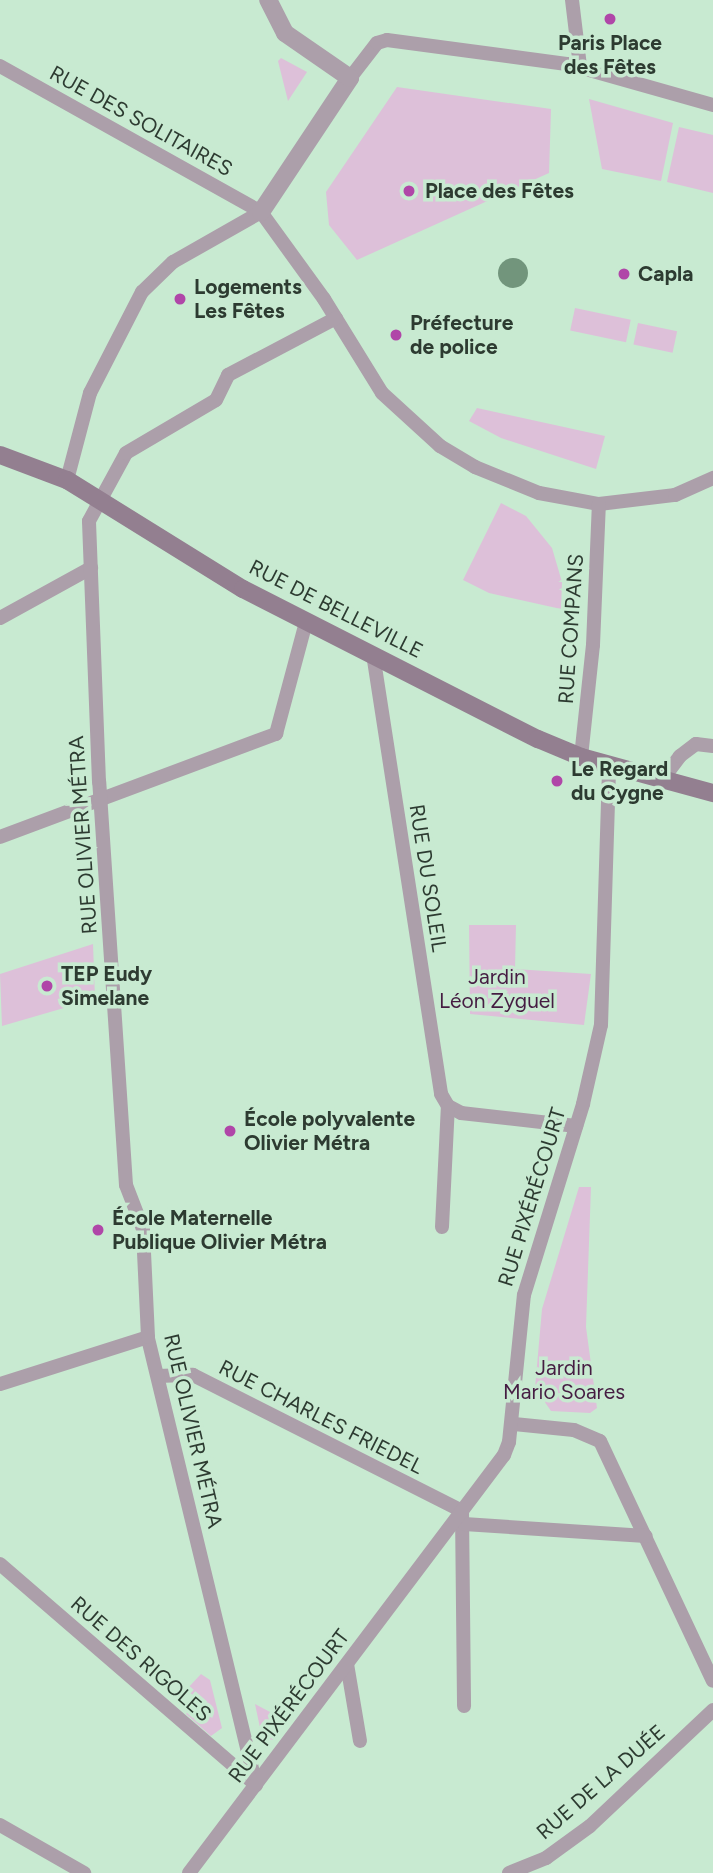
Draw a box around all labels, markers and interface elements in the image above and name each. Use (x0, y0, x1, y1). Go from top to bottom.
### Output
marker: Paris Place des Fêtes (602, 11, 618, 27)
place label: Paris Place des Fêtes (558, 30, 662, 80)
street label: RUE DES SOLITAIRES (45, 60, 237, 182)
place label: Place des Fêtes (425, 178, 574, 204)
marker: Place des Fêtes (399, 181, 419, 201)
place label: Capla (638, 261, 693, 287)
marker: Capla (616, 266, 632, 282)
place label: Logements Les Fêtes (194, 274, 302, 324)
marker: Logements Les Fêtes (172, 291, 188, 307)
place label: Préfecture de police (410, 310, 513, 360)
marker: Préfecture de police (388, 327, 404, 343)
street label: RUE COMPANS (553, 553, 589, 705)
street label: RUE DE BELLEVILLE (245, 554, 427, 664)
street label: RUE OLIVIER MÉTRA (63, 735, 103, 935)
place label: Le Regard du Cygne (571, 756, 668, 806)
marker: Le Regard du Cygne (549, 773, 565, 789)
street label: RUE DU SOLEIL (404, 802, 452, 954)
place label: TEP Eudy Simelane (61, 961, 152, 1011)
park label: Jardin Léon Zyguel (439, 964, 555, 1014)
marker: TEP Eudy Simelane (39, 978, 55, 994)
street label: RUE PIXÉRÉCOURT (493, 1105, 571, 1289)
place label: École polyvalente Olivier Métra (244, 1106, 415, 1156)
marker: École polyvalente Olivier Métra (222, 1123, 238, 1139)
place label: École Maternelle Publique Olivier Métra (112, 1205, 327, 1255)
marker: École Maternelle Publique Olivier Métra (90, 1222, 106, 1238)
street label: RUE OLIVIER MÉTRA (158, 1331, 228, 1531)
street label: RUE CHARLES FRIEDEL (215, 1355, 427, 1479)
park label: Jardin Mario Soares (503, 1355, 625, 1405)
street label: RUE DES RIGOLES (66, 1591, 216, 1727)
street label: RUE PIXÉRÉCOURT (223, 1624, 355, 1788)
street label: RUE DE LA DUÉE (532, 1719, 670, 1845)

